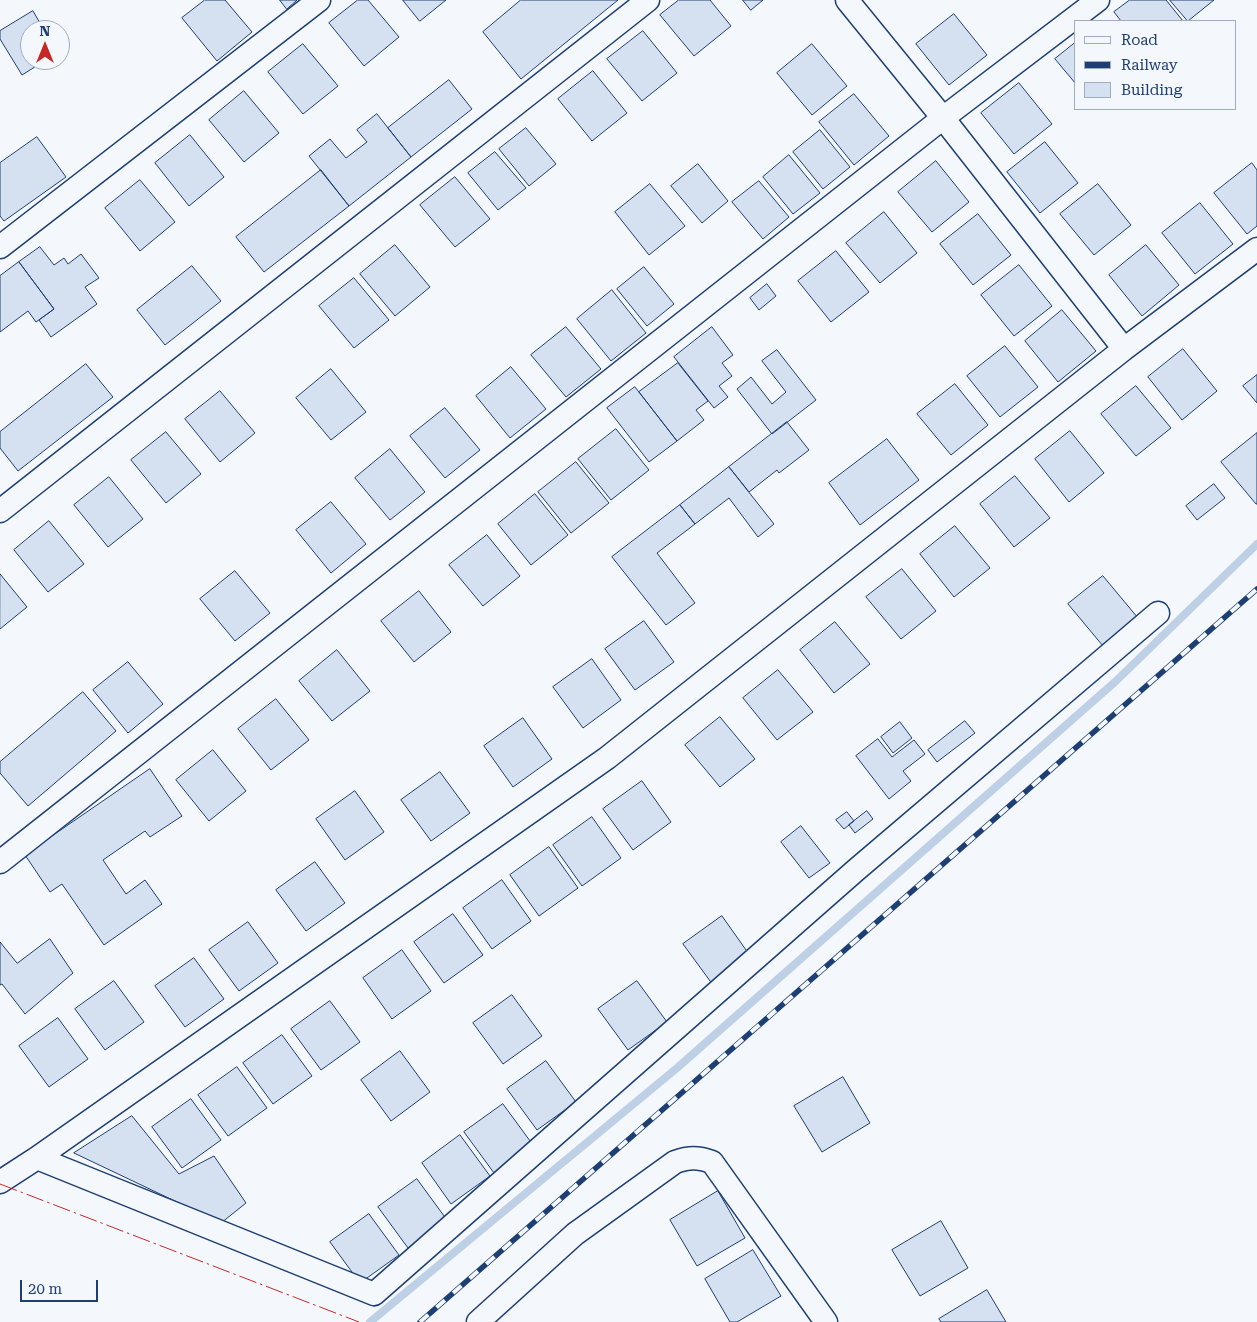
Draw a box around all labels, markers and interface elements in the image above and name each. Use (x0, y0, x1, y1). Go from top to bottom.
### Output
north arrow (20, 20, 70, 70)
legend (1074, 20, 1237, 110)
text: N (40, 23, 50, 39)
text: Road (1121, 31, 1158, 49)
text: Railway (1121, 56, 1178, 74)
text: Building (1121, 81, 1182, 99)
scale bar (22, 1270, 100, 1302)
text: 20 m (28, 1280, 62, 1298)

